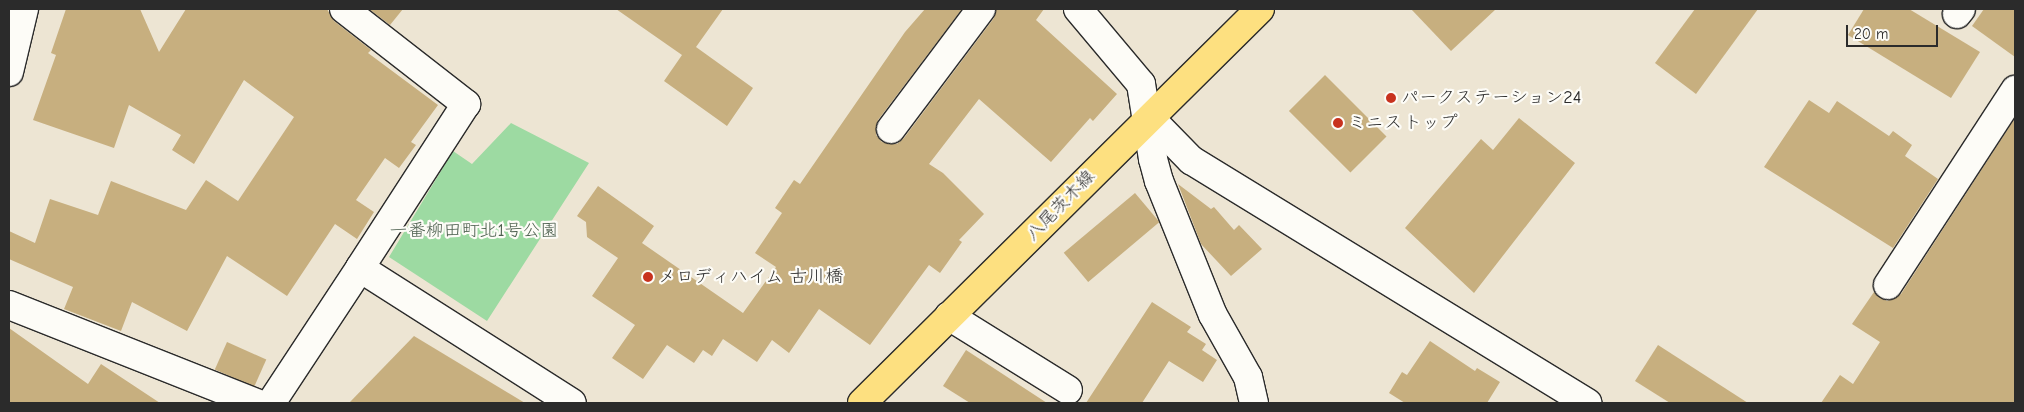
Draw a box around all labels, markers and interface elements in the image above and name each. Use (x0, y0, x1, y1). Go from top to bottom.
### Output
scale bar (1849, 15, 1942, 47)
text: 20 m (1854, 25, 1888, 43)
place label: パークステーション24 (1401, 87, 1581, 109)
marker: パークステーション24 (1385, 92, 1397, 104)
place label: ミニストップ (1348, 112, 1456, 134)
marker: ミニストップ (1332, 117, 1344, 129)
street label: 八尾茨木線 (1022, 166, 1100, 246)
park label: 一番柳田町北1号公園 (389, 220, 559, 242)
place label: メロディハイム 古川橋 (658, 266, 844, 288)
marker: メロディハイム 古川橋 (642, 271, 654, 283)

